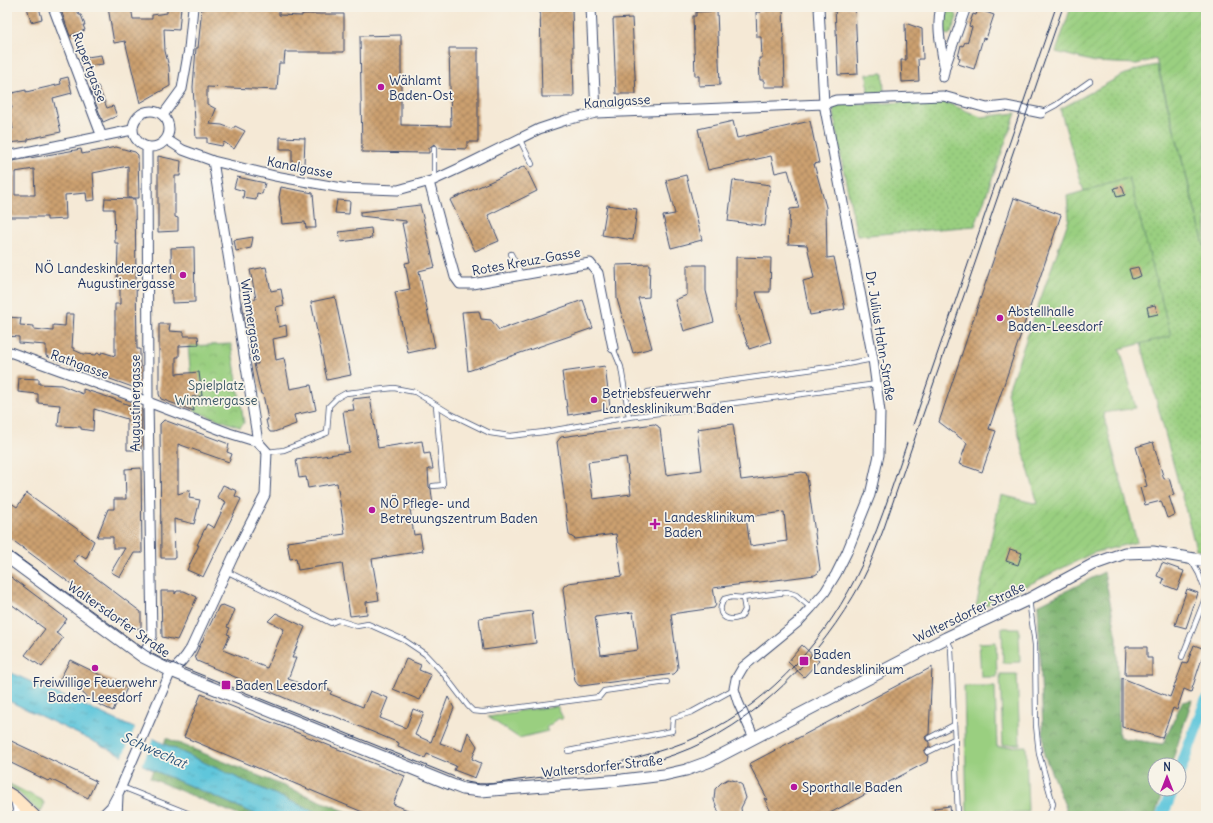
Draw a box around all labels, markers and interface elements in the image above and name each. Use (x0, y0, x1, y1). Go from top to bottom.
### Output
street label: Rupertgasse (68, 30, 111, 104)
place label: Wählamt Baden-Ost (389, 72, 453, 104)
marker: Wählamt Baden-Ost (376, 82, 386, 92)
street label: Kanalgasse (583, 91, 651, 112)
street label: Kanalgasse (266, 153, 334, 182)
street label: Rotes Kreuz-Gasse (470, 244, 582, 279)
place label: NÖ Landeskindergarten Augustinergasse (35, 259, 175, 292)
marker: NÖ Landeskindergarten Augustinergasse (178, 270, 188, 280)
street label: Dr. Julius Hahn-Straße (862, 270, 899, 402)
street label: Wimmergasse (237, 278, 266, 363)
place label: Abstellhalle Baden-Leesdorf (1008, 303, 1103, 335)
marker: Abstellhalle Baden-Leesdorf (995, 313, 1005, 323)
street label: Rathgasse (48, 346, 111, 383)
street label: Augustinergasse (127, 354, 144, 452)
park label: Spielplatz Wimmergasse (174, 377, 258, 409)
place label: Betriebsfeuerwehr Landesklinikum Baden (602, 385, 735, 417)
marker: Betriebsfeuerwehr Landesklinikum Baden (589, 395, 599, 405)
place label: NÖ Pflege- und Betreuungszentrum Baden (380, 494, 538, 527)
marker: NÖ Pflege- und Betreuungszentrum Baden (367, 505, 377, 515)
place label: Landesklinikum Baden (664, 509, 755, 541)
marker: Landesklinikum Baden (649, 518, 661, 530)
street label: Waltersdorfer Straße (64, 578, 173, 661)
street label: Waltersdorfer Straße (911, 578, 1028, 647)
place label: Baden Landesklinikum (813, 646, 904, 678)
marker: Baden Landesklinikum (798, 655, 810, 667)
marker: Freiwillige Feuerwehr Baden-Leesdorf (90, 663, 100, 673)
place label: Freiwillige Feuerwehr Baden-Leesdorf (33, 674, 158, 706)
place label: Baden Leesdorf (235, 677, 328, 694)
marker: Baden Leesdorf (220, 679, 232, 691)
water label: Schwechat (119, 728, 191, 773)
street label: Waltersdorfer Straße (541, 752, 664, 781)
north arrow (1147, 757, 1187, 797)
text: N (1163, 760, 1171, 774)
place label: Sporthalle Baden (802, 779, 903, 796)
marker: Sporthalle Baden (789, 782, 799, 792)

